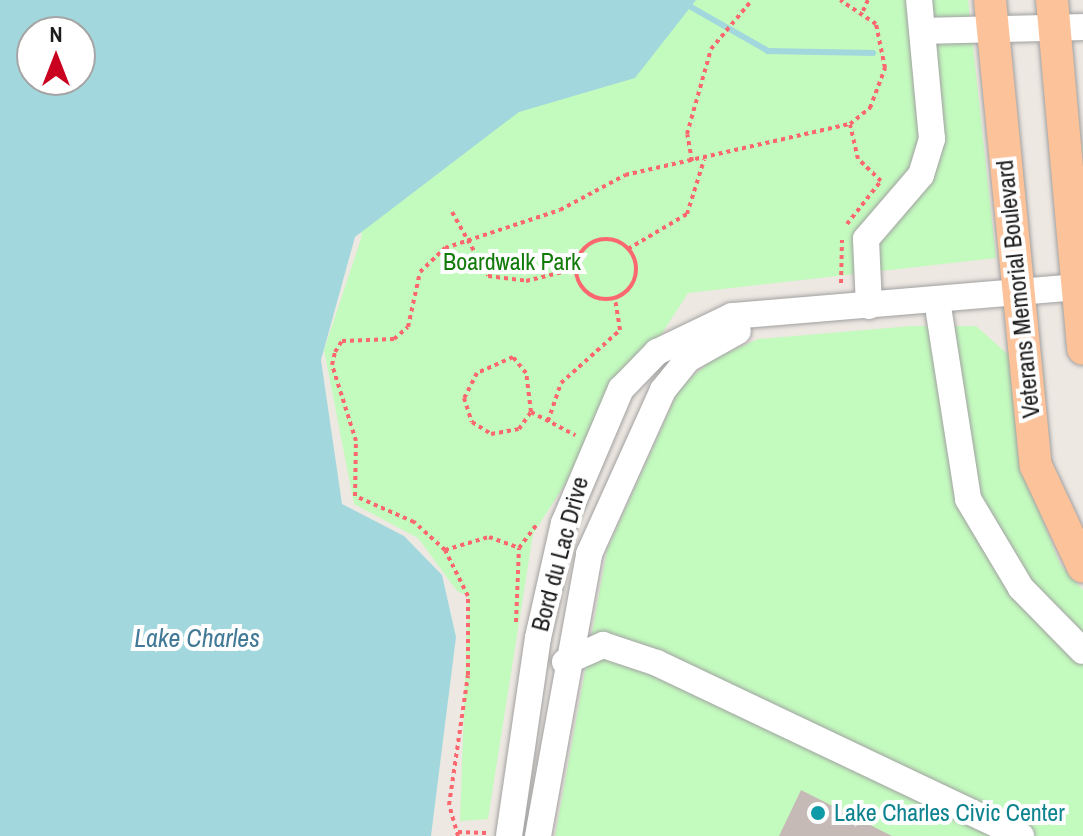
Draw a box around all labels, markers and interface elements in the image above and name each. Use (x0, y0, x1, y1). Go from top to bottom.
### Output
north arrow (16, 16, 96, 96)
text: N (49, 19, 63, 49)
street label: Veterans Memorial Boulevard (990, 159, 1046, 419)
park label: Boardwalk Park (443, 248, 581, 276)
street label: Bord du Lac Drive (526, 474, 594, 634)
water label: Lake Charles (134, 622, 260, 654)
place label: Lake Charles Civic Center (834, 799, 1065, 827)
marker: Lake Charles Civic Center (809, 804, 827, 822)

